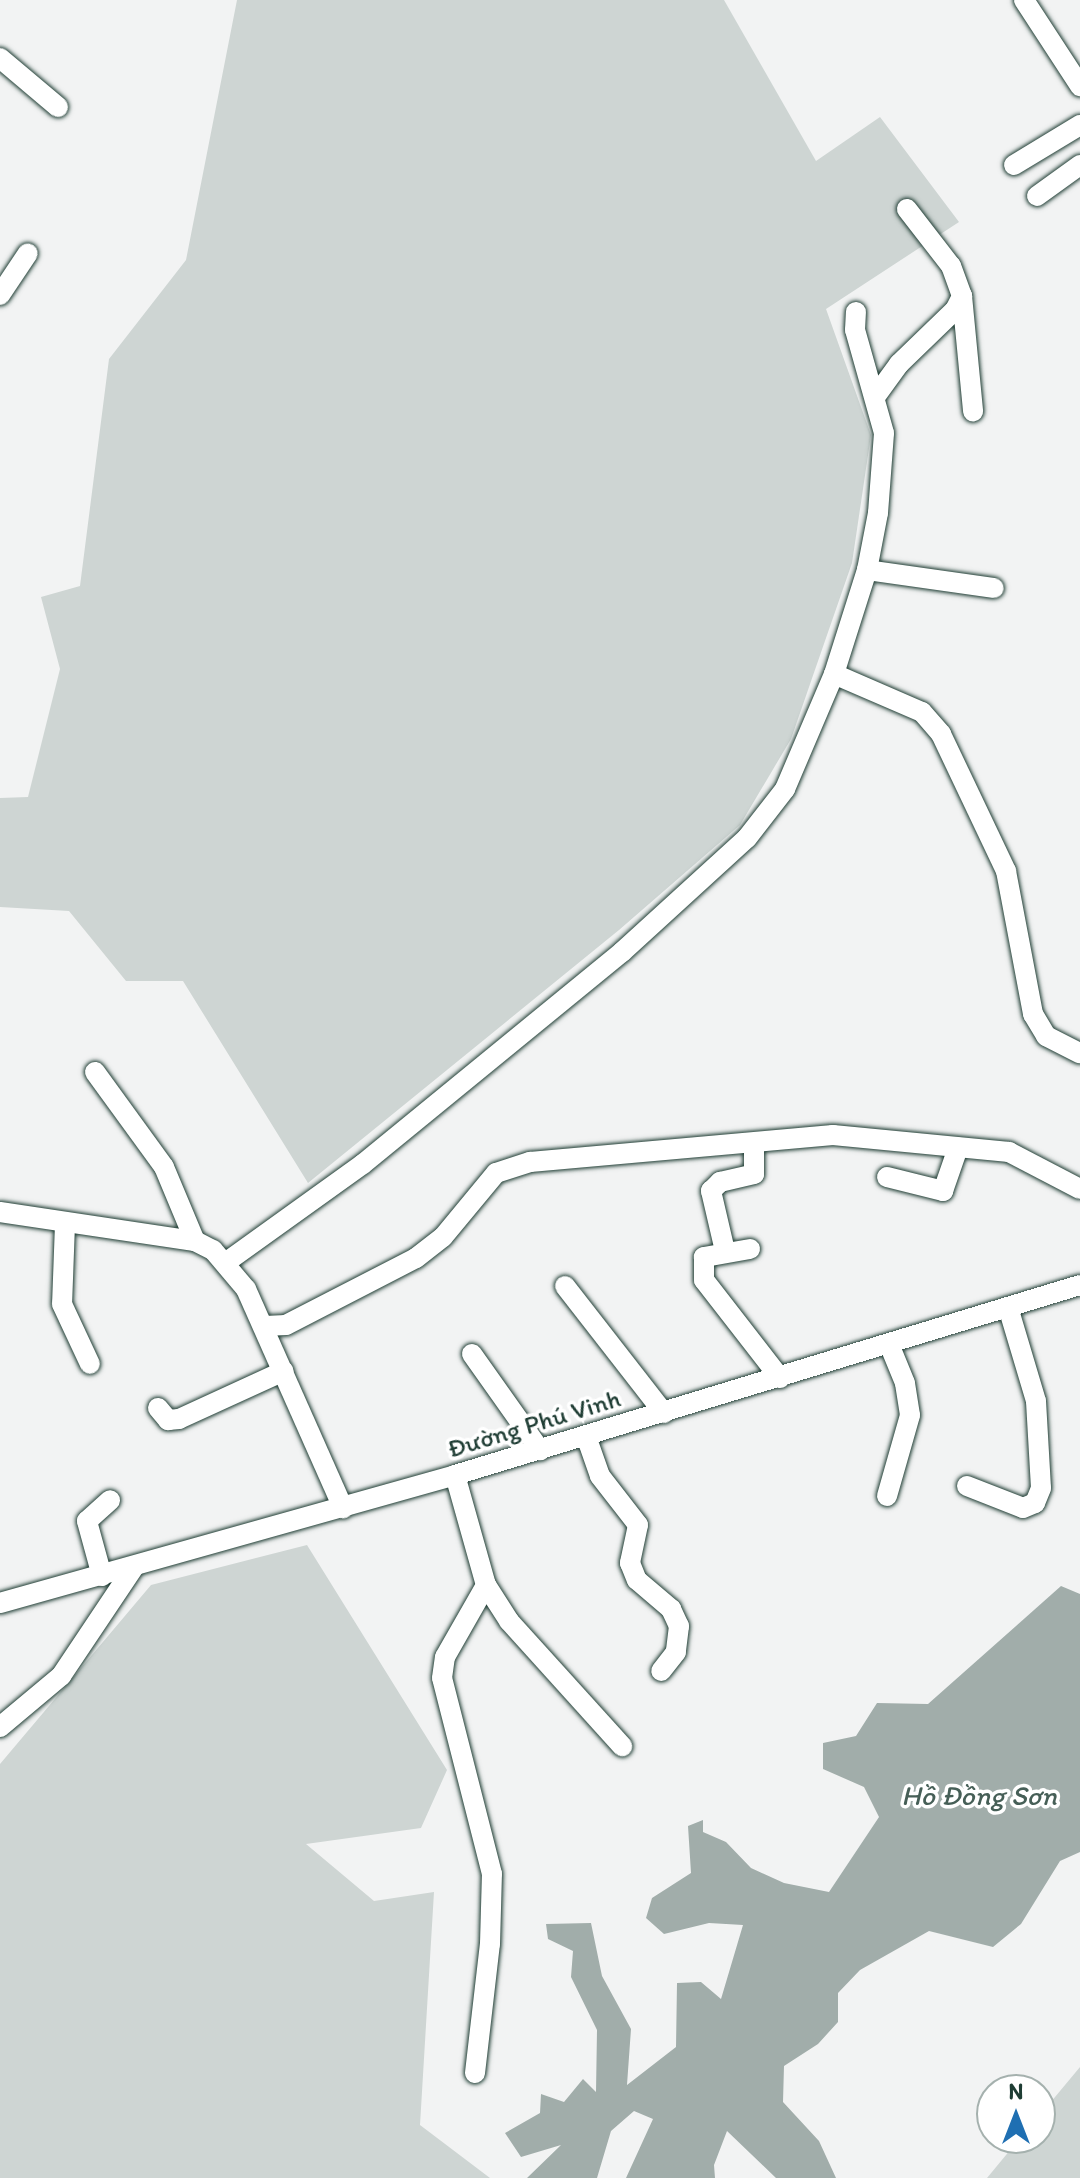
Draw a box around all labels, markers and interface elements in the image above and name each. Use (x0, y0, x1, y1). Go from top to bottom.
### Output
street label: Đường Phú Vinh (444, 1383, 624, 1465)
water label: Hồ Đồng Sơn (901, 1778, 1057, 1812)
north arrow (976, 2074, 1056, 2154)
text: N (1009, 2078, 1023, 2105)

